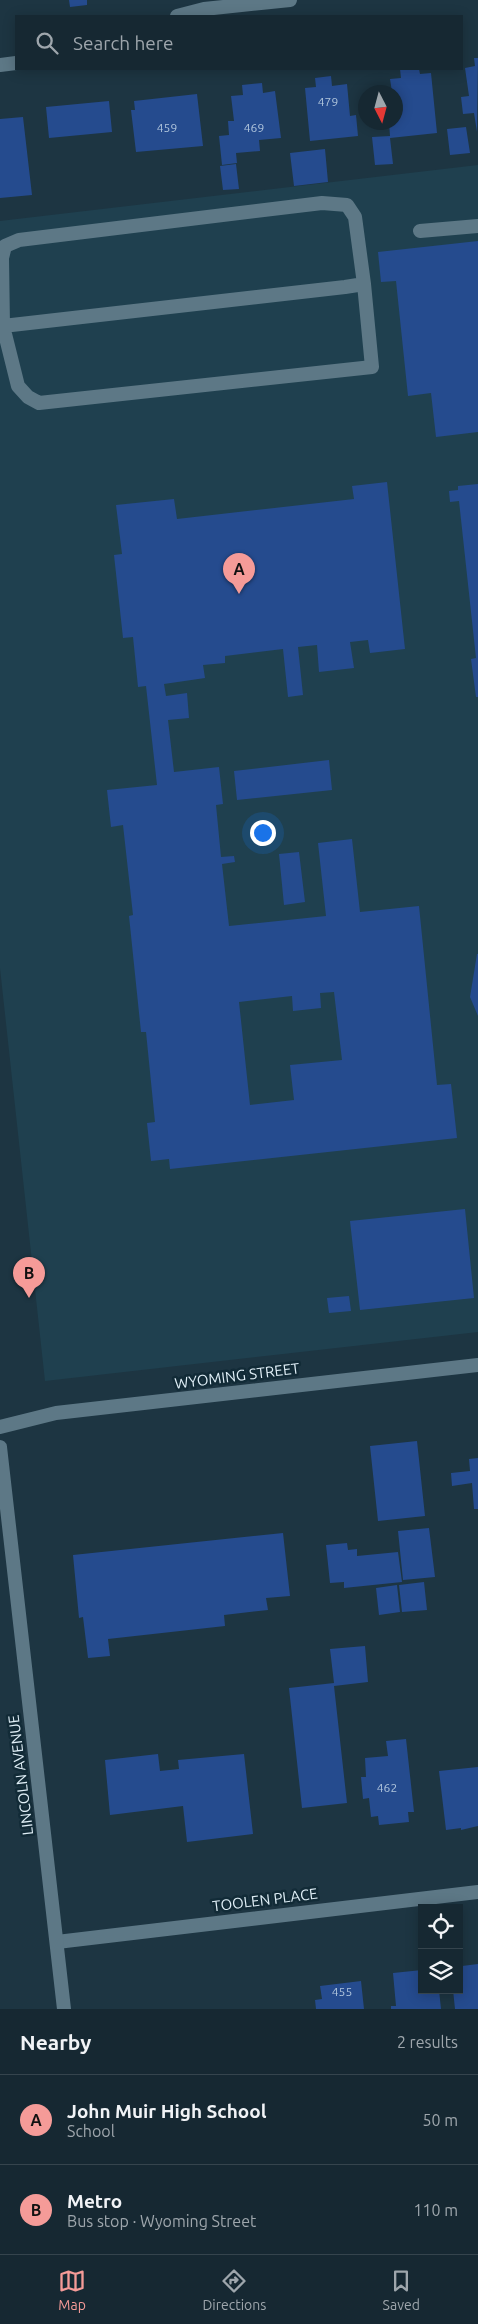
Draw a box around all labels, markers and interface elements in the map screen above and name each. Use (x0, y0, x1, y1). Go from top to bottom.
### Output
search box (15, 15, 463, 70)
icon: search (33, 29, 61, 57)
text: Search here (73, 32, 173, 54)
north arrow (358, 85, 403, 130)
house number: 479 (318, 95, 338, 108)
house number: 459 (157, 121, 177, 134)
house number: 469 (244, 121, 264, 134)
pin: A (223, 553, 255, 594)
your location (250, 820, 276, 846)
pin: B (13, 1257, 45, 1298)
street label: WYOMING STREET (173, 1359, 301, 1392)
street label: LINCOLN AVENUE (5, 1714, 36, 1836)
house number: 462 (377, 1781, 397, 1794)
street label: TOOLEN PLACE (211, 1885, 318, 1914)
map controls (418, 1904, 463, 1994)
button: locate (418, 1904, 463, 1949)
button: layers (418, 1949, 463, 1994)
house number: 455 (332, 1985, 352, 1998)
text: Nearby (20, 2030, 91, 2054)
text: 2 results (397, 2033, 458, 2051)
text: John Muir High School (67, 2100, 266, 2122)
text: A (30, 2111, 42, 2129)
text: 50 m (422, 2111, 458, 2129)
text: School (67, 2122, 115, 2140)
text: Metro (67, 2190, 122, 2212)
text: B (31, 2201, 41, 2219)
text: 110 m (413, 2201, 458, 2219)
text: Bus stop · Wyoming Street (67, 2212, 256, 2230)
tab: Map (58, 2267, 86, 2313)
tab: Directions (202, 2267, 266, 2313)
tab: Saved (383, 2267, 420, 2313)

